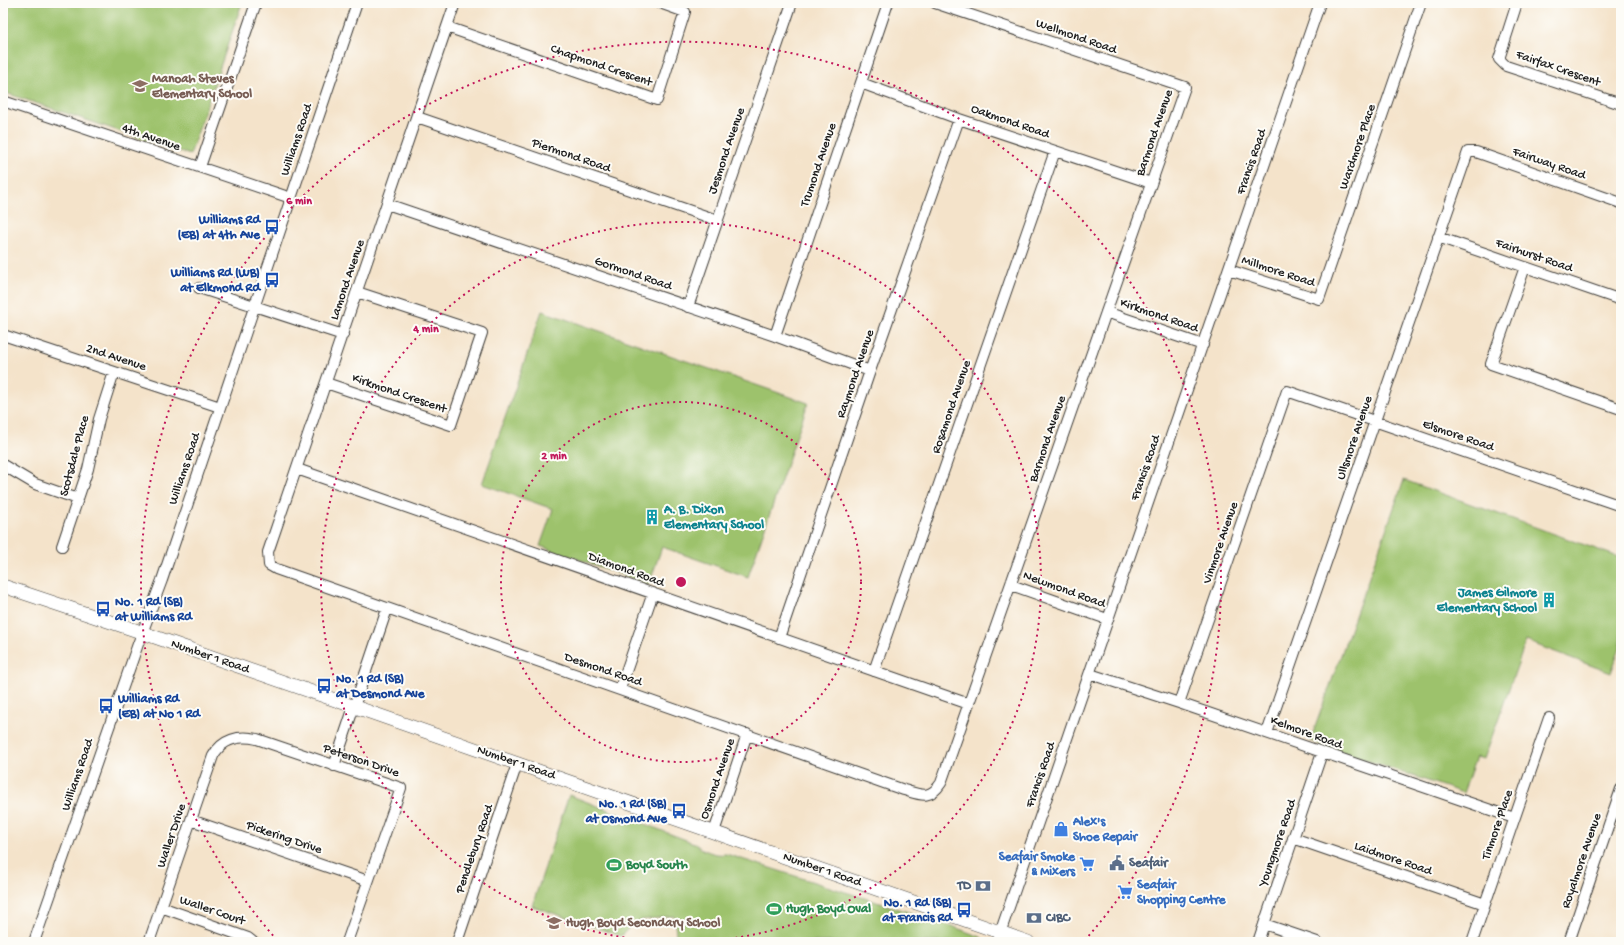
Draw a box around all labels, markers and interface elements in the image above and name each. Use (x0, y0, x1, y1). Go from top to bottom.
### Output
street label: Wellmond Road (1033, 16, 1120, 58)
street label: Chapmond Crescent (548, 42, 655, 91)
street label: Fairfax Crescent (1513, 47, 1604, 91)
place label: Manoah Steves Elementary School (152, 72, 252, 102)
school or university icon: Manoah Steves Elementary School (131, 77, 149, 95)
street label: Barmond Avenue (1133, 88, 1177, 179)
street label: Williams Road (278, 101, 317, 178)
street label: Oakmond Road (969, 102, 1053, 143)
street label: Wardmore Place (1336, 102, 1380, 192)
street label: Jesmond Avenue (705, 106, 749, 196)
street label: 4th Avenue (120, 121, 182, 155)
street label: Trumond Avenue (797, 121, 840, 210)
street label: Francis Road (1233, 126, 1271, 198)
street label: Piermond Road (529, 135, 614, 177)
street label: Fairway Road (1509, 144, 1589, 184)
text: 6 min (286, 195, 312, 209)
place label: Williams Rd (EB) at 4th Ave (178, 213, 261, 243)
bus stop icon: Williams Rd (EB) at 4th Ave (263, 218, 281, 236)
street label: Fairhurst Road (1493, 235, 1576, 277)
street label: Lamond Avenue (327, 238, 369, 322)
street label: Millmore Road (1239, 253, 1318, 291)
street label: Gormond Road (592, 254, 675, 295)
place label: Williams Rd (WB) at Elkmond Rd (170, 266, 261, 296)
bus stop icon: Williams Rd (WB) at Elkmond Rd (263, 271, 281, 289)
street label: Kirkmond Road (1118, 296, 1201, 337)
text: 4 min (412, 323, 439, 337)
street label: Raymond Avenue (834, 328, 878, 420)
street label: 2nd Avenue (84, 341, 148, 375)
street label: Rosamond Avenue (929, 358, 975, 456)
street label: Kirkmond Crescent (350, 371, 450, 418)
street label: Barmond Avenue (1026, 394, 1070, 485)
street label: Ullsmore Avenue (1334, 394, 1376, 482)
street label: Scotsdale Place (57, 414, 93, 498)
street label: Elsmore Road (1420, 417, 1497, 456)
street label: Williams Road (166, 430, 205, 507)
street label: Francis Road (1127, 432, 1165, 504)
text: 2 min (541, 450, 567, 464)
street label: Vinmore Avenue (1200, 500, 1242, 587)
place label: A. B. Dixon Elementary School (663, 503, 764, 533)
building icon: A. B. Dixon Elementary School (643, 508, 661, 526)
street label: Diamond Road (585, 549, 667, 591)
street label: Newmond Road (1021, 568, 1109, 612)
centre of rings (674, 575, 688, 589)
place label: James Gilmore Elementary School (1437, 586, 1538, 616)
building icon: James Gilmore Elementary School (1540, 591, 1558, 609)
place label: No. 1 Rd (SB) at Williams Rd (114, 595, 193, 625)
bus stop icon: No. 1 Rd (SB) at Williams Rd (94, 600, 112, 618)
street label: Number 1 Road (169, 637, 252, 678)
street label: Desmond Road (561, 649, 645, 691)
place label: No. 1 Rd (SB) at Desmond Ave (335, 672, 426, 702)
bus stop icon: No. 1 Rd (SB) at Desmond Ave (315, 677, 333, 695)
place label: Williams Rd (EB) at No 1 Rd (117, 692, 201, 722)
bus stop icon: Williams Rd (EB) at No 1 Rd (97, 697, 115, 715)
street label: Kelmore Road (1268, 713, 1345, 753)
street label: Williams Road (59, 736, 98, 813)
street label: Osmond Avenue (697, 736, 739, 821)
street label: Francis Road (1022, 739, 1060, 811)
street label: Peterson Drive (320, 741, 401, 781)
street label: Number 1 Road (475, 743, 558, 784)
street label: Tinmore Place (1479, 788, 1517, 863)
street label: Youngmore Road (1256, 796, 1300, 890)
place label: No. 1 Rd (SB) at Osmond Ave (585, 797, 668, 827)
street label: Pendlebury Road (452, 801, 498, 896)
street label: Waller Drive (154, 802, 190, 870)
bus stop icon: No. 1 Rd (SB) at Osmond Ave (670, 802, 688, 820)
street label: Royalmore Avenue (1559, 811, 1605, 910)
place label: Alex's Shoe Repair (1072, 815, 1139, 846)
street label: Pickering Drive (243, 818, 324, 858)
shop icon: Alex's Shoe Repair (1052, 820, 1070, 838)
street label: Laidmore Road (1352, 839, 1435, 880)
place label: Seafair Smoke & Mixers (999, 849, 1076, 880)
street label: Number 1 Road (781, 850, 864, 891)
public building icon: Seafair (1108, 854, 1126, 872)
supermarket icon: Seafair Smoke & Mixers (1078, 855, 1096, 873)
place label: Seafair (1129, 855, 1169, 871)
sports icon: Boyd South (605, 856, 623, 874)
place label: Boyd South (625, 858, 688, 873)
bank icon: TD (974, 877, 992, 895)
place label: Seafair Shopping Centre (1137, 877, 1227, 909)
place label: TD (957, 879, 972, 894)
supermarket icon: Seafair Shopping Centre (1116, 883, 1134, 901)
street label: Waller Court (177, 893, 248, 930)
place label: No. 1 Rd (SB) at Francis Rd (881, 896, 953, 926)
sports icon: Hugh Boyd Oval (765, 900, 783, 918)
bus stop icon: No. 1 Rd (SB) at Francis Rd (955, 901, 973, 919)
place label: Hugh Boyd Oval (786, 902, 871, 917)
bank icon: CIBC (1025, 909, 1043, 927)
place label: CIBC (1045, 911, 1072, 926)
school or university icon: Hugh Boyd Secondary School (545, 914, 563, 932)
place label: Hugh Boyd Secondary School (566, 916, 720, 931)

